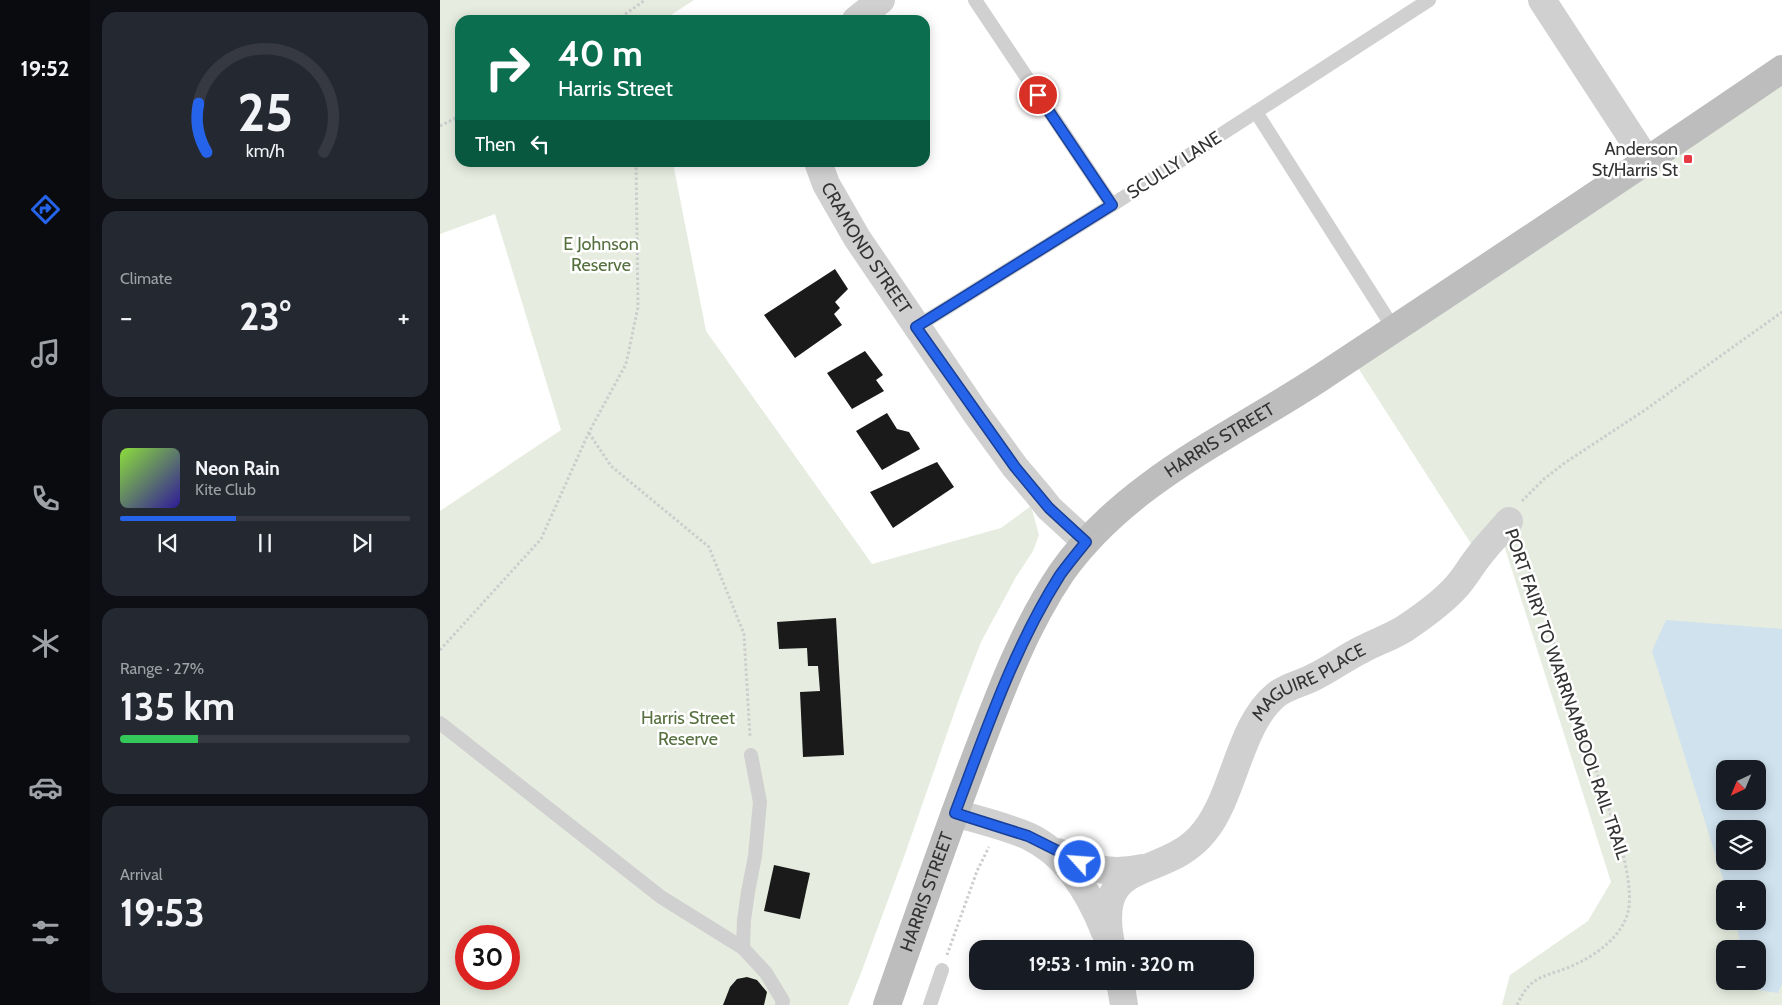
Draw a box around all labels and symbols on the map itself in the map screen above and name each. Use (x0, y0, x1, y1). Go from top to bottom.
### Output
pin (1017, 74, 1059, 116)
street label: SCULLY LANE (1123, 126, 1225, 204)
place label: Anderson St/Harris St (1592, 138, 1678, 181)
marker: Anderson St/Harris St (1682, 153, 1694, 165)
street label: CRAMOND STREET (816, 178, 916, 318)
park label: E Johnson Reserve (563, 233, 639, 276)
street label: HARRIS STREET (1160, 398, 1279, 482)
street label: PORT FAIRY TO WARRNAMBOOL RAIL TRAIL (1500, 526, 1634, 862)
street label: MAGUIRE PLACE (1247, 638, 1369, 725)
park label: Harris Street Reserve (641, 707, 735, 750)
north arrow (1716, 760, 1766, 810)
street label: HARRIS STREET (895, 829, 958, 955)
position arrow (1053, 835, 1105, 887)
speed limit sign: 30 (455, 925, 520, 990)

